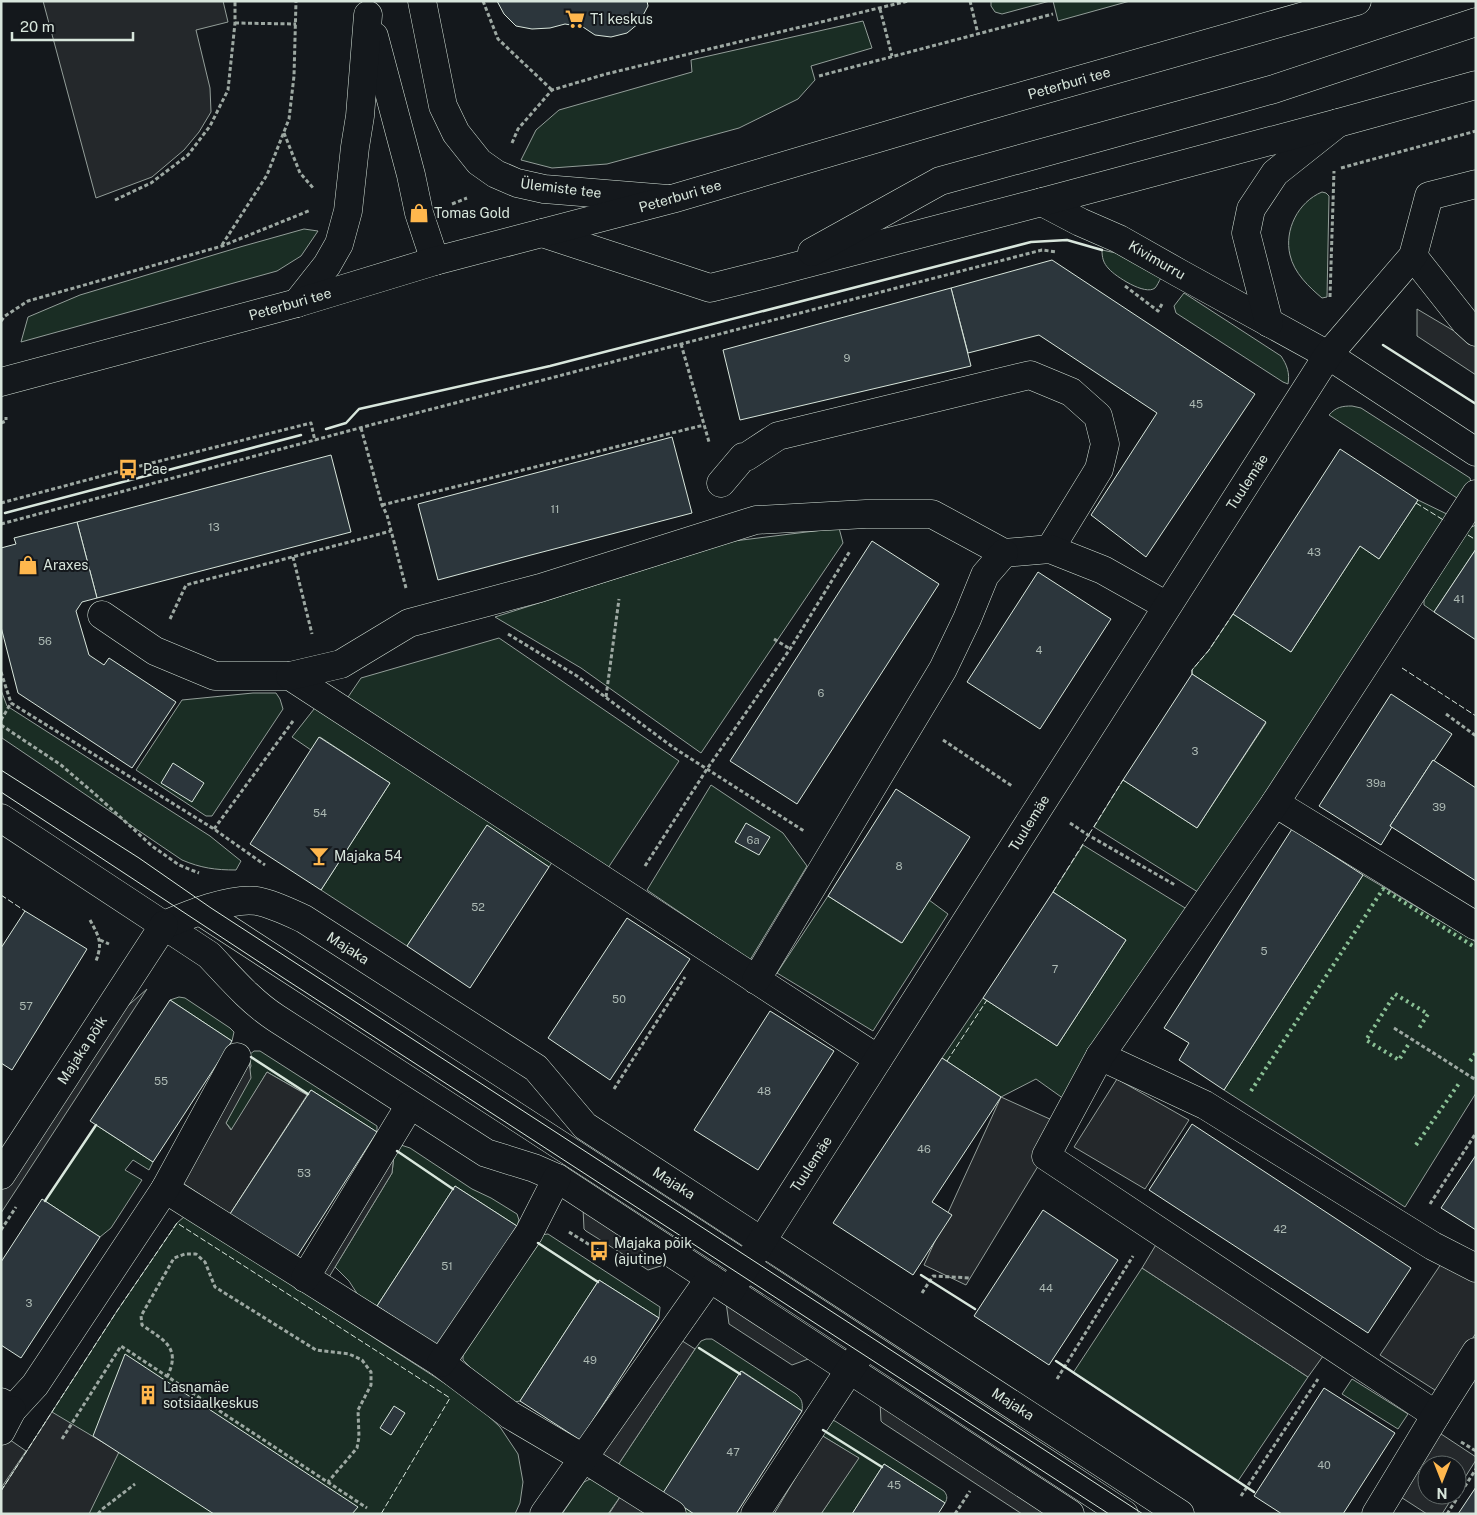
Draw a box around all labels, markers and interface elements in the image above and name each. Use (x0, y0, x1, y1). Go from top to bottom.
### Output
supermarket icon: T1 keskus (564, 8, 586, 30)
scale bar (12, 10, 134, 42)
place label: T1 keskus (590, 11, 653, 27)
text: 20 m (20, 18, 55, 35)
street label: Peterburi tee (1026, 64, 1112, 102)
street label: Ülemiste tee (519, 173, 603, 201)
street label: Peterburi tee (637, 177, 723, 215)
shop icon: Tomas Gold (408, 202, 430, 224)
place label: Tomas Gold (434, 205, 510, 221)
street label: Kivimurru (1126, 237, 1188, 283)
street label: Peterburi tee (247, 285, 333, 323)
house number: 9 (844, 352, 851, 364)
house number: 45 (1189, 398, 1203, 410)
street label: Tuulemäe (1223, 451, 1271, 513)
bus stop icon: Pae (117, 458, 139, 480)
place label: Pae (143, 461, 168, 477)
house number: 11 (551, 503, 559, 515)
house number: 13 (208, 521, 220, 533)
house number: 43 (1307, 546, 1321, 558)
shop icon: Araxes (17, 554, 39, 576)
place label: Araxes (43, 557, 88, 573)
house number: 41 (1453, 593, 1465, 605)
house number: 56 (38, 635, 52, 647)
house number: 4 (1036, 644, 1043, 656)
house number: 6 (818, 687, 825, 699)
house number: 3 (1192, 745, 1199, 757)
house number: 39a (1366, 777, 1386, 789)
street label: Tuulemäe (1005, 792, 1053, 854)
house number: 39 (1432, 801, 1446, 813)
house number: 54 (313, 807, 327, 819)
house number: 6a (747, 834, 759, 846)
bar icon: Majaka 54 (308, 845, 330, 867)
place label: Majaka 54 (334, 848, 402, 864)
house number: 8 (895, 860, 903, 872)
house number: 52 (471, 901, 485, 913)
street label: Majaka (324, 929, 372, 967)
house number: 5 (1260, 945, 1268, 957)
house number: 7 (1052, 963, 1059, 975)
house number: 50 (612, 993, 626, 1005)
house number: 57 (19, 1000, 33, 1012)
street label: Majaka põik (54, 1013, 110, 1087)
house number: 55 (154, 1075, 168, 1087)
house number: 48 (757, 1085, 771, 1097)
street label: Tuulemäe (787, 1133, 835, 1195)
house number: 46 (917, 1143, 931, 1155)
street label: Majaka (650, 1164, 698, 1202)
house number: 53 (297, 1167, 311, 1179)
house number: 42 (1273, 1223, 1287, 1235)
place label: Majaka põik (ajutine) (614, 1235, 692, 1267)
bus stop icon: Majaka põik (ajutine) (588, 1240, 610, 1262)
house number: 51 (441, 1260, 453, 1272)
house number: 44 (1039, 1282, 1053, 1294)
house number: 3 (26, 1297, 33, 1309)
house number: 49 (583, 1354, 597, 1366)
place label: Lasnamäe sotsiaalkeskus (163, 1379, 259, 1411)
building icon: Lasnamäe sotsiaalkeskus (137, 1384, 159, 1406)
street label: Majaka (989, 1385, 1037, 1423)
house number: 47 (726, 1446, 740, 1458)
north arrow (1417, 1455, 1467, 1505)
house number: 40 (1317, 1459, 1331, 1471)
house number: 45 (887, 1479, 901, 1491)
text: N (1437, 1485, 1447, 1501)

